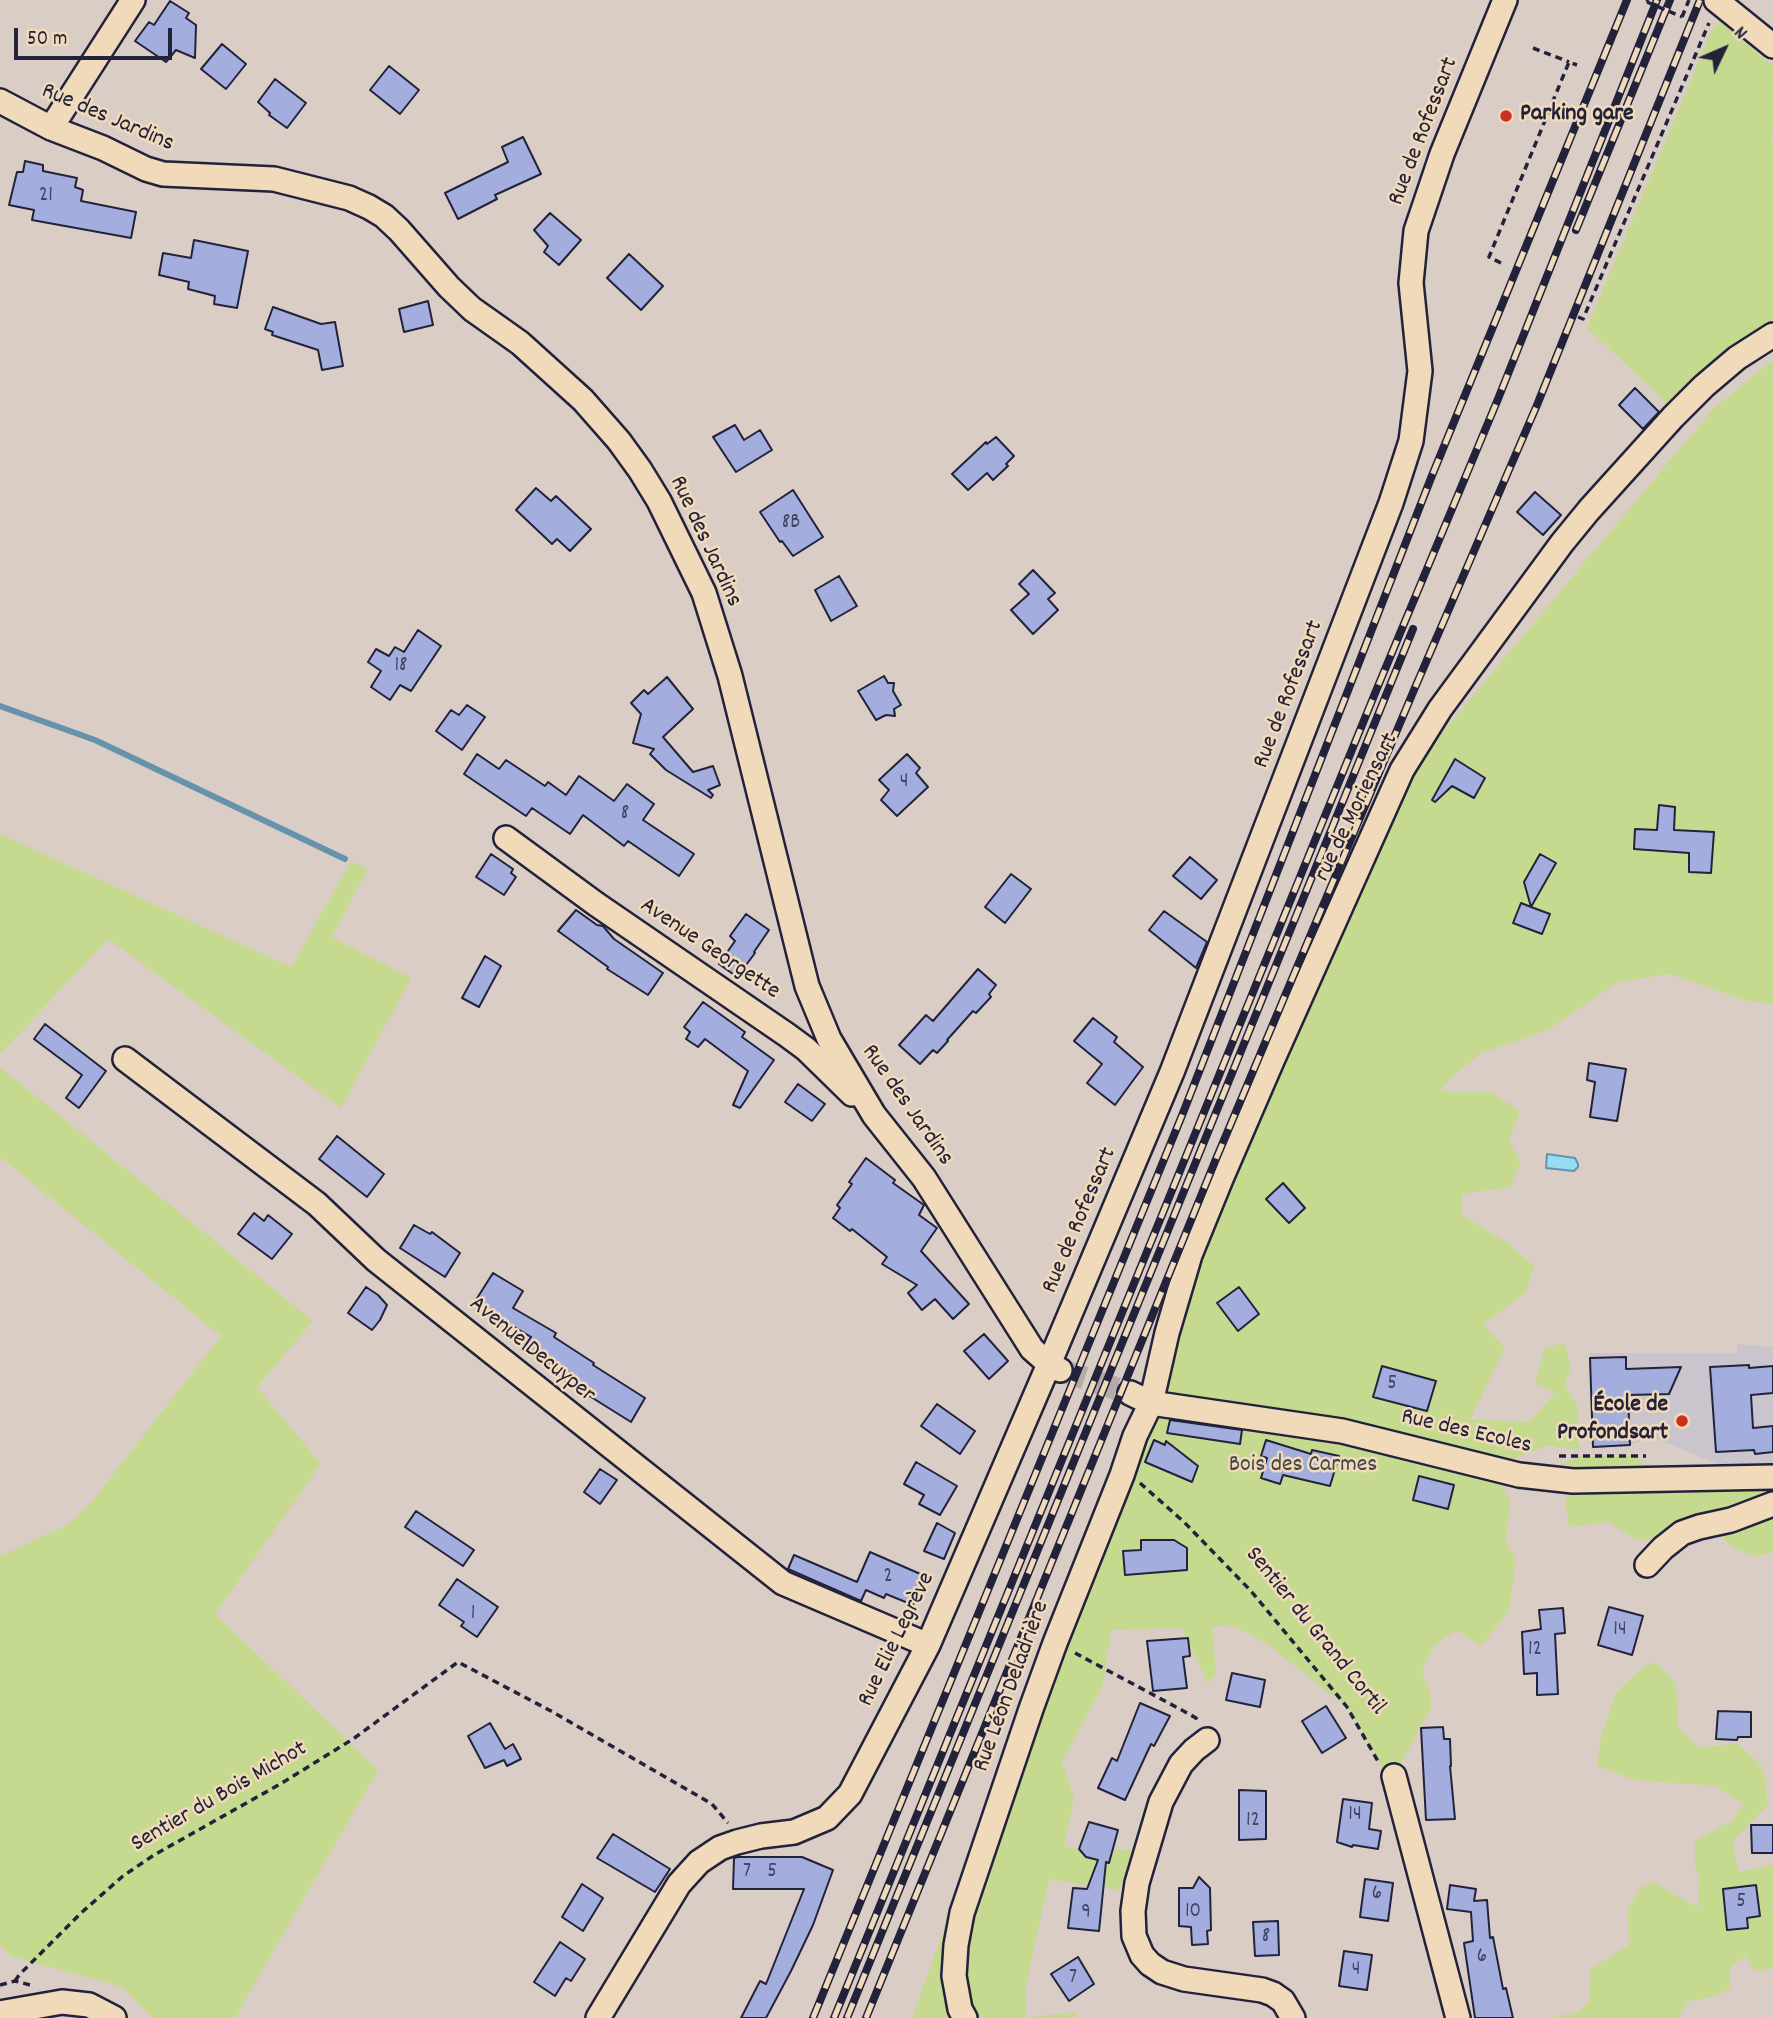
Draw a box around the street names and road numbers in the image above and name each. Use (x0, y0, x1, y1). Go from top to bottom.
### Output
street label: Rue de Rofessart (1384, 54, 1466, 210)
street label: Rue des Jardins (36, 78, 178, 160)
street label: Rue des Jardins (661, 472, 747, 612)
street label: Rue de Rofessart (1249, 617, 1331, 773)
street label: rue de Moriensart (1310, 729, 1406, 887)
street label: Avenue Georgette (633, 893, 785, 1007)
street label: Rue des Jardins (854, 1040, 958, 1172)
street label: Rue de Rofessart (1037, 1144, 1125, 1298)
street label: Avenue Decuyper (462, 1291, 600, 1411)
street label: Rue des Ecoles (1398, 1404, 1534, 1462)
street label: Sentier du Grand Cortil (1237, 1542, 1391, 1722)
street label: Rue Elie Legrève (853, 1568, 943, 1712)
street label: Rue Léon Deladrière (969, 1598, 1057, 1776)
street label: Sentier du Bois Michot (127, 1736, 313, 1860)

